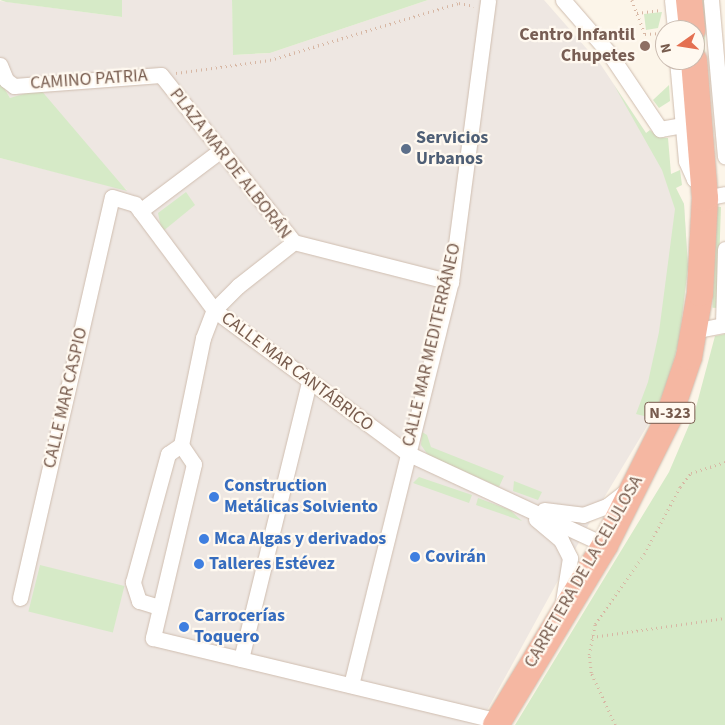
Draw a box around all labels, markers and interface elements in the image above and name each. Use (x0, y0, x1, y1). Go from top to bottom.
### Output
north arrow (655, 20, 705, 70)
place label: Centro Infantil Chupetes (519, 25, 635, 68)
marker: Centro Infantil Chupetes (639, 40, 651, 52)
text: N (656, 41, 677, 55)
street label: CAMINO PATRIA (30, 65, 148, 95)
street label: PLAZA MAR DE ALBORÁN (165, 84, 295, 244)
place label: Servicios Urbanos (416, 128, 488, 170)
marker: Servicios Urbanos (400, 143, 412, 155)
street label: CALLE MAR MEDITERRÁNEO (398, 241, 466, 449)
street label: CALLE MAR CANTÁBRICO (217, 308, 377, 436)
street label: CALLE MAR CASPIO (39, 325, 93, 471)
road number: N-323 (644, 399, 696, 426)
street label: CARRETERA DE LA CELULOSA (520, 472, 648, 672)
place label: Construction Metálicas Solviento (224, 476, 378, 518)
marker: Construction Metálicas Solviento (208, 491, 220, 503)
place label: Mca Algas y derivados (214, 528, 386, 550)
marker: Mca Algas y derivados (198, 533, 210, 545)
place label: Covirán (425, 546, 486, 568)
marker: Covirán (409, 551, 421, 563)
place label: Talleres Estévez (209, 553, 335, 575)
marker: Talleres Estévez (193, 558, 205, 570)
place label: Carrocerías Toquero (194, 606, 285, 649)
marker: Carrocerías Toquero (178, 621, 190, 633)

